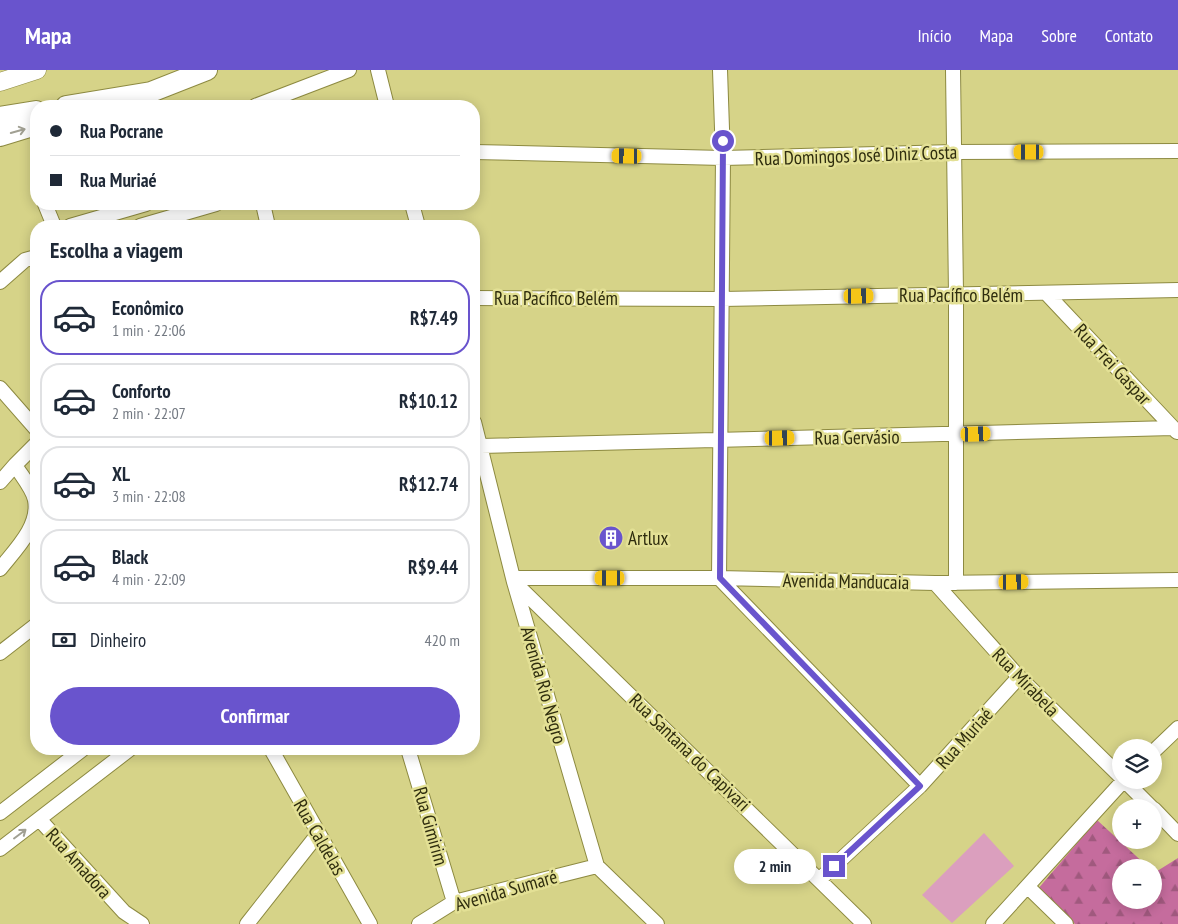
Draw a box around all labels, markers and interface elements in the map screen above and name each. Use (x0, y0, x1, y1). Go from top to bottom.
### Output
text: Mapa (25, 20, 72, 51)
text: Início (917, 24, 951, 47)
text: Mapa (979, 24, 1013, 47)
text: Sobre (1041, 24, 1077, 47)
text: Contato (1105, 24, 1153, 47)
text: Rua Pocrane (80, 119, 163, 143)
one-way arrow (10, 125, 26, 135)
route start (712, 130, 734, 152)
street label: Rua Domingos José Diniz Costa (754, 139, 958, 171)
car (1014, 145, 1044, 160)
car (611, 148, 642, 164)
text: Rua Muriaé (80, 168, 157, 192)
text: Escolha a viagem (50, 236, 183, 264)
street label: Rua Pacífico Belém (899, 283, 1023, 307)
street label: Rua Pacífico Belém (494, 286, 618, 310)
car (843, 288, 874, 304)
icon: car (52, 295, 97, 340)
text: Econômico (112, 296, 184, 320)
text: R$7.49 (410, 306, 458, 330)
street label: Rua Frei Gaspar (1069, 318, 1157, 410)
text: 1 min · 22:06 (112, 320, 186, 340)
icon: car (52, 378, 97, 423)
text: Conforto (112, 379, 171, 403)
text: R$10.12 (399, 389, 458, 413)
text: 2 min · 22:07 (112, 403, 186, 423)
street label: Rua Gervásio (814, 424, 900, 450)
car (960, 426, 991, 442)
car (764, 430, 795, 446)
icon: car (52, 461, 97, 506)
text: XL (112, 462, 130, 486)
text: R$12.74 (399, 472, 458, 496)
text: 3 min · 22:08 (112, 486, 186, 506)
building icon: Artlux (598, 525, 624, 551)
place label: Artlux (628, 526, 669, 550)
icon: car (52, 544, 97, 589)
text: Black (112, 545, 148, 569)
text: R$9.44 (408, 555, 458, 579)
street label: Avenida Manducaia (783, 568, 909, 594)
text: 4 min · 22:09 (112, 569, 186, 589)
car (595, 571, 625, 586)
car (998, 574, 1029, 590)
street label: Avenida Rio Negro (516, 624, 572, 746)
icon: cash (50, 626, 78, 654)
text: Dinheiro (90, 628, 146, 652)
text: 420 m (425, 630, 460, 650)
street label: Rua Mirabela (987, 643, 1065, 721)
button: Confirmar (50, 687, 460, 745)
street label: Rua Santana do Capivari (624, 688, 756, 816)
street label: Rua Muriaé (930, 702, 998, 774)
map controls (1112, 739, 1162, 909)
button: layers (1112, 739, 1162, 789)
street label: Rua Gimirim (408, 784, 454, 868)
street label: Rua Caldelas (289, 795, 351, 879)
button: + (1112, 799, 1162, 849)
street label: Rua Amadora (41, 823, 117, 903)
one-way arrow (13, 829, 26, 840)
callout: 2 min (734, 848, 816, 884)
route end (823, 855, 845, 877)
text: 2 min (759, 856, 791, 876)
button: − (1112, 859, 1162, 909)
street label: Avenida Sumaré (452, 864, 560, 916)

